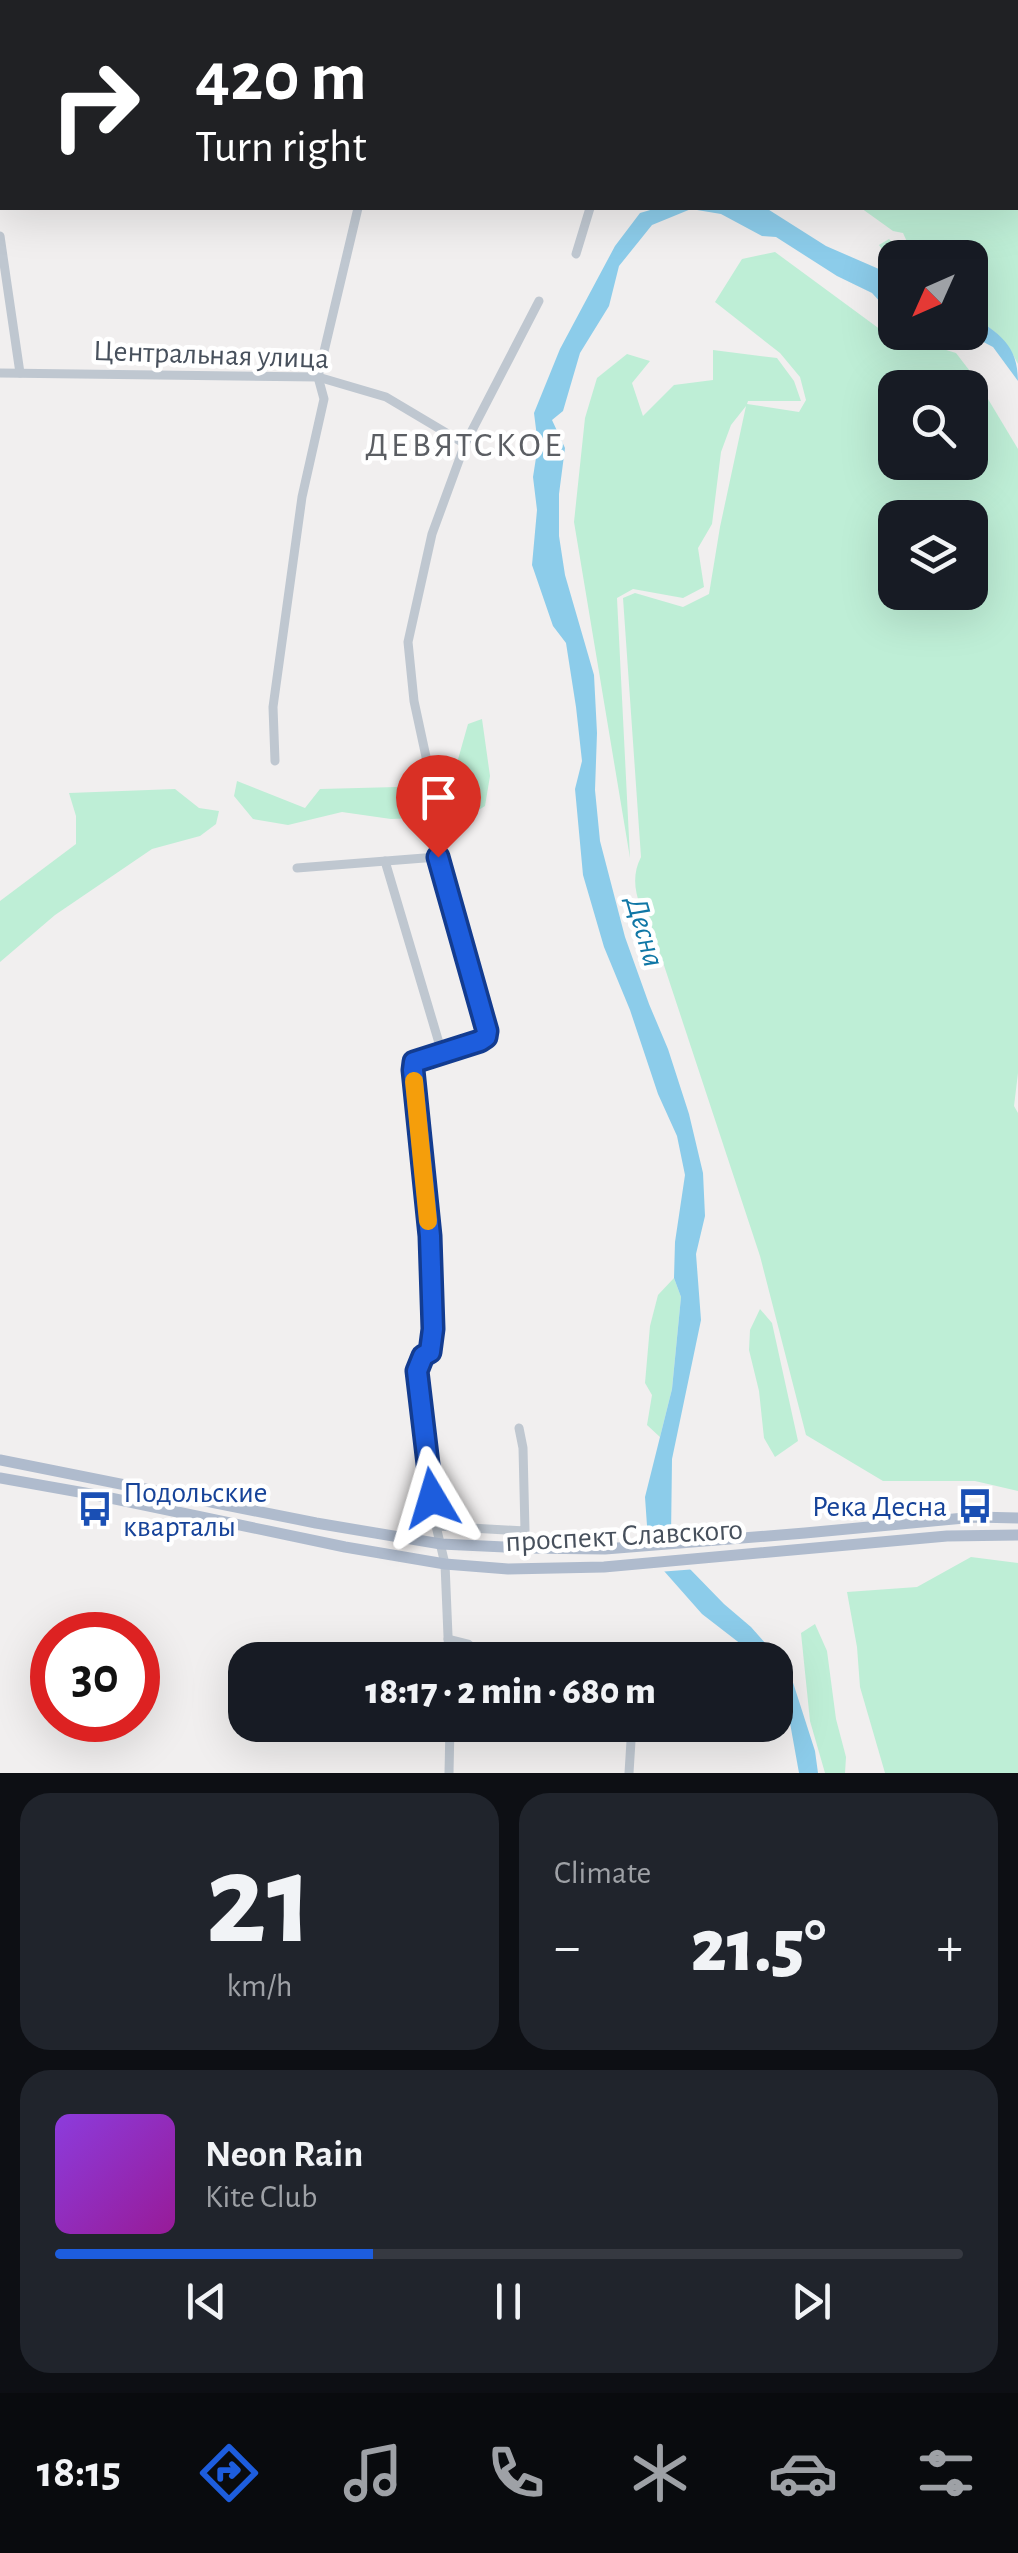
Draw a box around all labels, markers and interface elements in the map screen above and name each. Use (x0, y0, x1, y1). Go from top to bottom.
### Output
icon: right (30, 40, 160, 170)
text: 420 m (195, 43, 367, 113)
text: Turn right (195, 125, 367, 170)
north arrow (878, 240, 988, 350)
map controls (878, 240, 988, 610)
street label: Центральная улица (92, 336, 329, 374)
button: search (878, 370, 988, 480)
district label: ДЕВЯТСКОЕ (365, 428, 565, 463)
button: layers (878, 500, 988, 610)
pin (396, 755, 481, 858)
icon: arrive (411, 770, 466, 825)
water label: Десна (619, 891, 670, 970)
position arrow (380, 1446, 484, 1550)
place label: Подольские кварталы (123, 1478, 268, 1542)
bus stop icon: Река Десна (956, 1487, 994, 1525)
bus stop icon: Подольские кварталы (76, 1490, 114, 1528)
place label: Река Десна (812, 1492, 947, 1522)
street label: проспект Славского (504, 1515, 744, 1557)
speed limit sign: 30 (30, 1612, 160, 1742)
text: 18:17 · 2 min · 680 m (365, 1673, 656, 1711)
text: 21 (205, 1837, 314, 1967)
text: Climate (554, 1857, 651, 1889)
text: 21.5° (691, 1910, 826, 1985)
text: − (554, 1920, 580, 1975)
text: + (937, 1920, 963, 1975)
text: km/h (226, 1970, 293, 2002)
text: Neon Rain (205, 2136, 363, 2174)
text: Kite Club (205, 2181, 317, 2213)
icon: previous (179, 2274, 234, 2329)
icon: pause (481, 2274, 536, 2329)
icon: next (784, 2274, 839, 2329)
icon: directions (194, 2438, 264, 2508)
icon: music (338, 2438, 408, 2508)
icon: phone (481, 2438, 551, 2508)
icon: climate (625, 2438, 695, 2508)
icon: car (768, 2438, 838, 2508)
icon: filters (911, 2438, 981, 2508)
text: 18:15 (37, 2450, 121, 2495)

